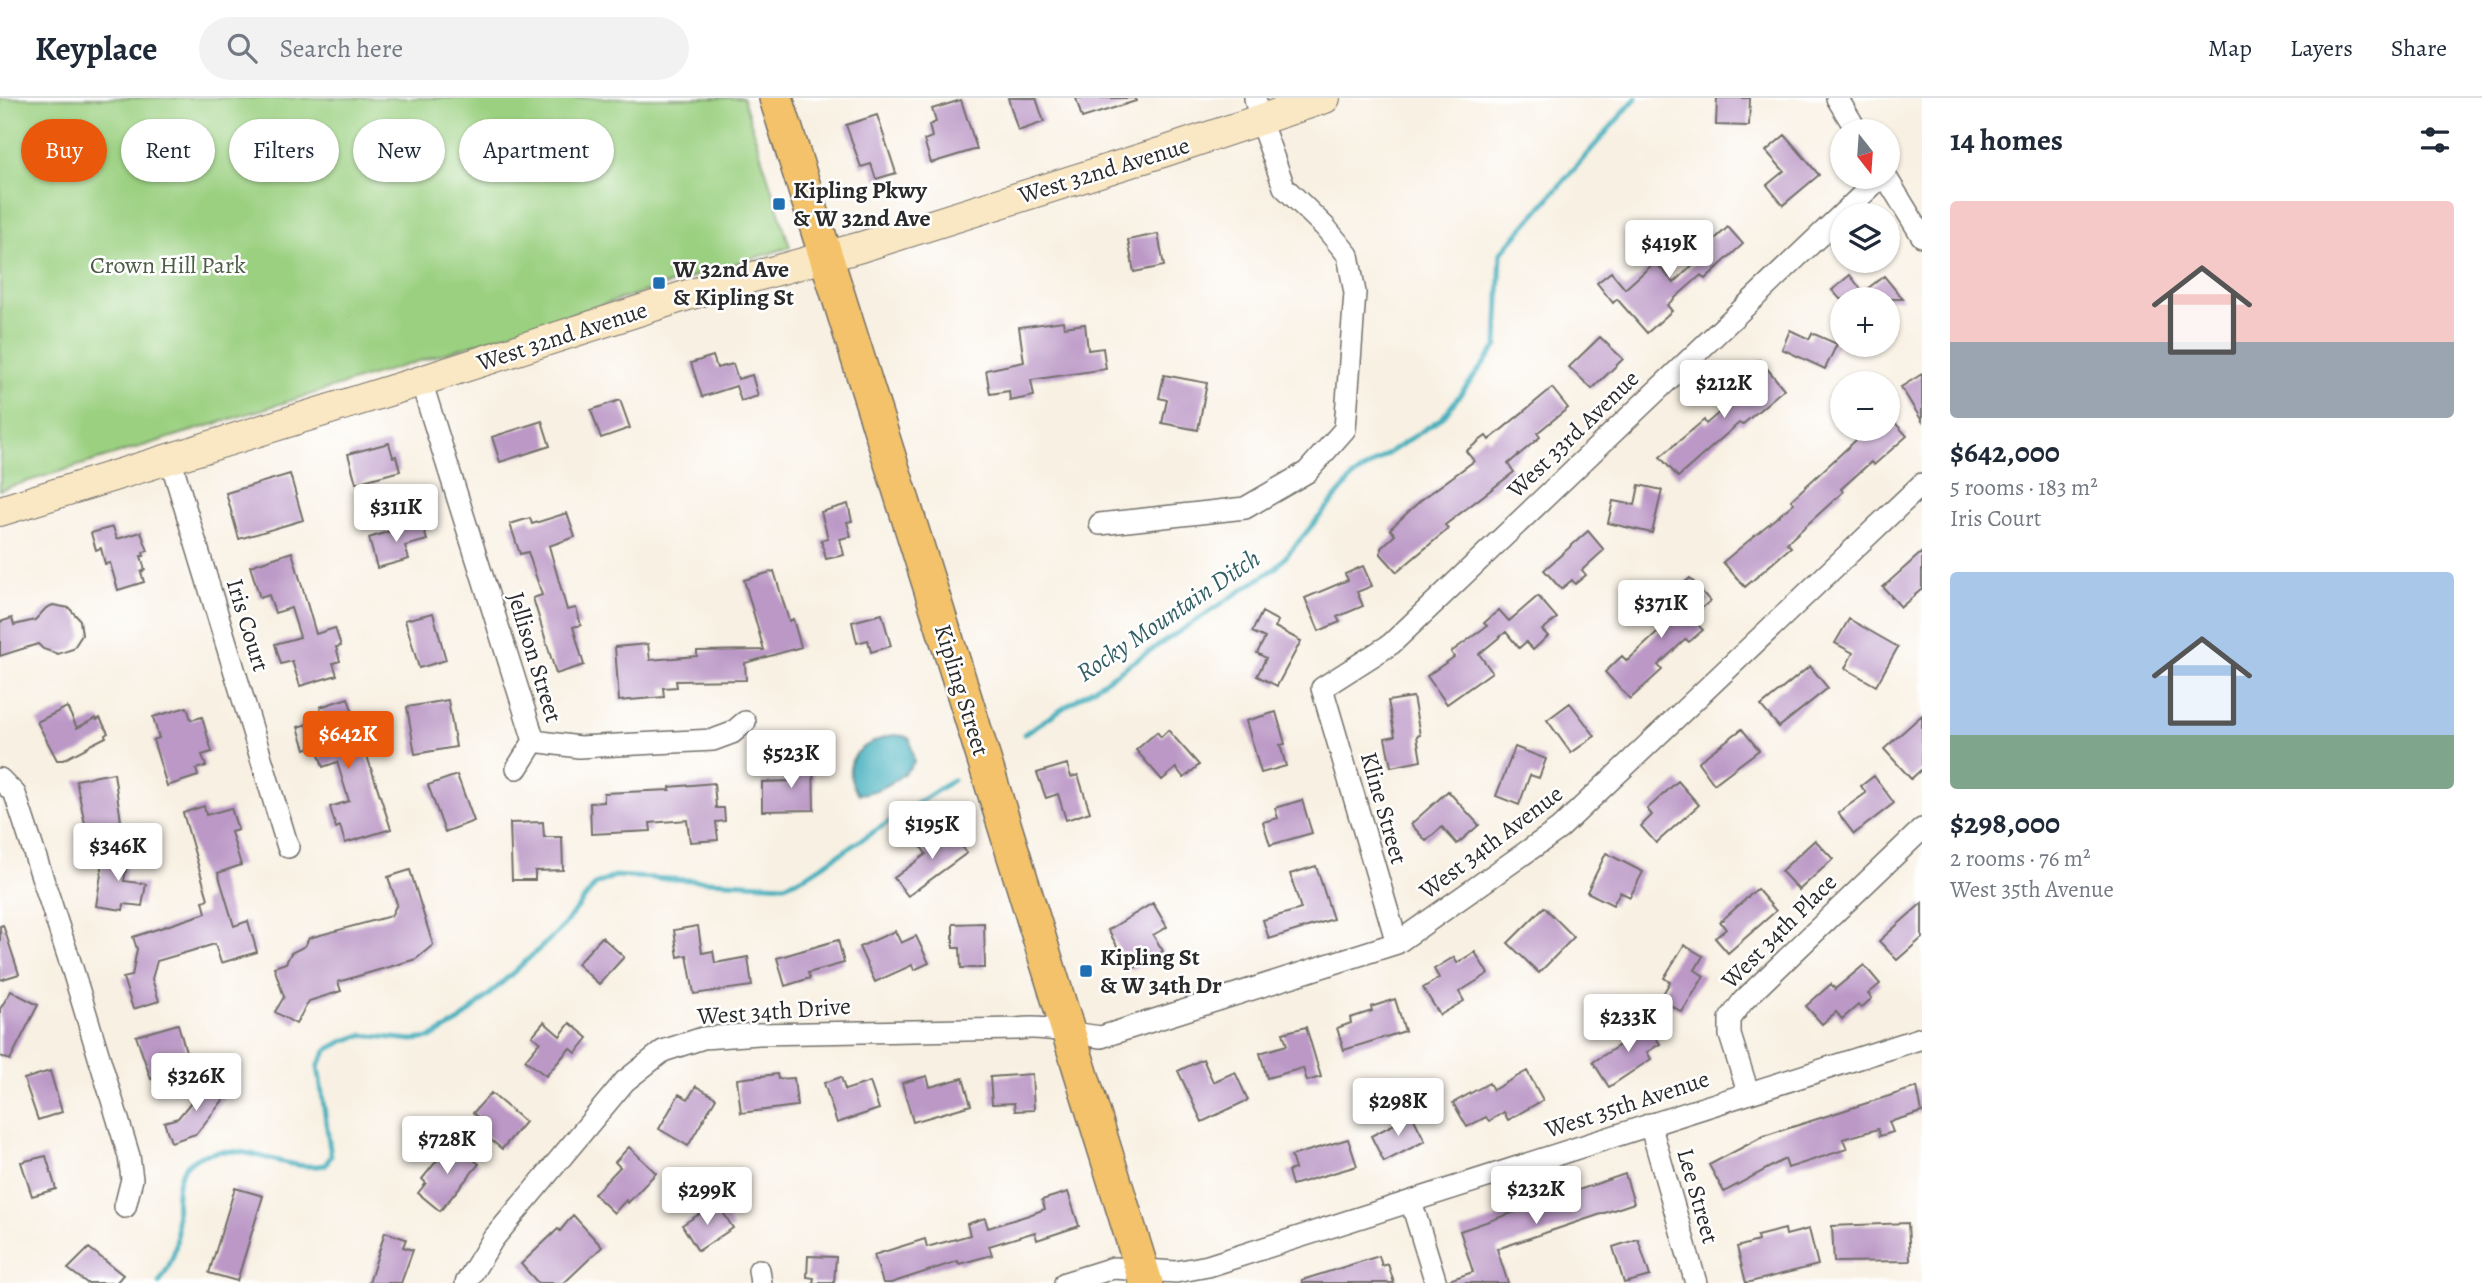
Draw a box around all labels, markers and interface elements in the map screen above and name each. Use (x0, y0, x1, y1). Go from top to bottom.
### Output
search box (199, 17, 689, 80)
text: Keyplace (35, 26, 157, 71)
icon: search (223, 29, 261, 67)
text: Search here (279, 31, 403, 66)
text: Map (2208, 32, 2252, 64)
text: Layers (2290, 32, 2353, 64)
text: Share (2391, 32, 2447, 64)
chip: Buy (21, 119, 107, 182)
chip: Rent (121, 119, 215, 182)
chip: Filters (229, 119, 339, 182)
chip: New (353, 119, 445, 182)
chip: Apartment (459, 119, 614, 182)
north arrow (1830, 119, 1900, 189)
map controls (1830, 119, 1900, 441)
text: 14 homes (1950, 120, 2063, 160)
icon: filters (2416, 121, 2454, 159)
street label: West 32nd Avenue (1014, 129, 1193, 212)
place label: Kipling Pkwy & W 32nd Ave (793, 174, 931, 234)
marker: Kipling Pkwy & W 32nd Ave (771, 196, 787, 212)
button: layers (1830, 203, 1900, 273)
pin: $419K (1620, 220, 1718, 280)
text: $419K (1641, 227, 1697, 258)
icon: home (2139, 247, 2265, 373)
park label: Crown Hill Park (90, 249, 246, 281)
place label: W 32nd Ave & Kipling St (672, 253, 794, 313)
marker: W 32nd Ave & Kipling St (651, 275, 667, 291)
button: + (1830, 287, 1900, 357)
street label: West 32nd Avenue (472, 293, 651, 379)
pin: $212K (1675, 360, 1773, 420)
street label: West 33rd Avenue (1499, 363, 1646, 506)
text: $212K (1696, 367, 1752, 398)
button: − (1830, 371, 1900, 441)
text: $642,000 (1950, 432, 2060, 472)
text: 5 rooms · 183 m² (1950, 472, 2098, 503)
pin: $311K (347, 484, 445, 544)
text: $311K (370, 491, 422, 522)
text: Iris Court (1950, 503, 2041, 534)
water label: Rocky Mountain Ditch (1070, 541, 1267, 690)
street label: Iris Court (219, 575, 277, 675)
pin: $371K (1612, 580, 1710, 640)
text: $371K (1634, 587, 1688, 618)
street label: Jellison Street (500, 588, 570, 726)
icon: home (2139, 618, 2265, 744)
street label: Kipling Street (927, 620, 997, 760)
pin: $642K (299, 712, 397, 771)
text: $642K (319, 718, 377, 749)
pin: $523K (742, 730, 840, 790)
text: $523K (763, 737, 819, 768)
street label: Kline Street (1353, 748, 1415, 868)
street label: West 34th Avenue (1412, 778, 1569, 907)
pin: $195K (883, 802, 981, 861)
text: $298,000 (1950, 803, 2060, 843)
text: $195K (905, 808, 959, 839)
pin: $346K (69, 824, 167, 883)
text: $346K (89, 830, 147, 861)
text: 2 rooms · 76 m² (1950, 843, 2091, 874)
street label: West 34th Place (1714, 866, 1844, 996)
text: West 35th Avenue (1950, 874, 2114, 905)
place label: Kipling St & W 34th Dr (1100, 941, 1222, 1001)
marker: Kipling St & W 34th Dr (1078, 963, 1094, 979)
street label: West 34th Drive (695, 990, 852, 1032)
pin: $233K (1579, 995, 1677, 1054)
text: $233K (1600, 1001, 1656, 1032)
pin: $326K (147, 1054, 245, 1113)
text: $326K (167, 1060, 225, 1091)
street label: West 35th Avenue (1540, 1062, 1713, 1146)
pin: $298K (1349, 1079, 1447, 1138)
text: $298K (1369, 1085, 1427, 1116)
pin: $728K (398, 1116, 496, 1176)
text: $728K (418, 1123, 476, 1154)
street label: Lee Street (1669, 1145, 1727, 1247)
pin: $232K (1487, 1166, 1585, 1226)
pin: $299K (658, 1168, 756, 1227)
text: $232K (1507, 1173, 1565, 1204)
text: $299K (678, 1174, 736, 1205)

